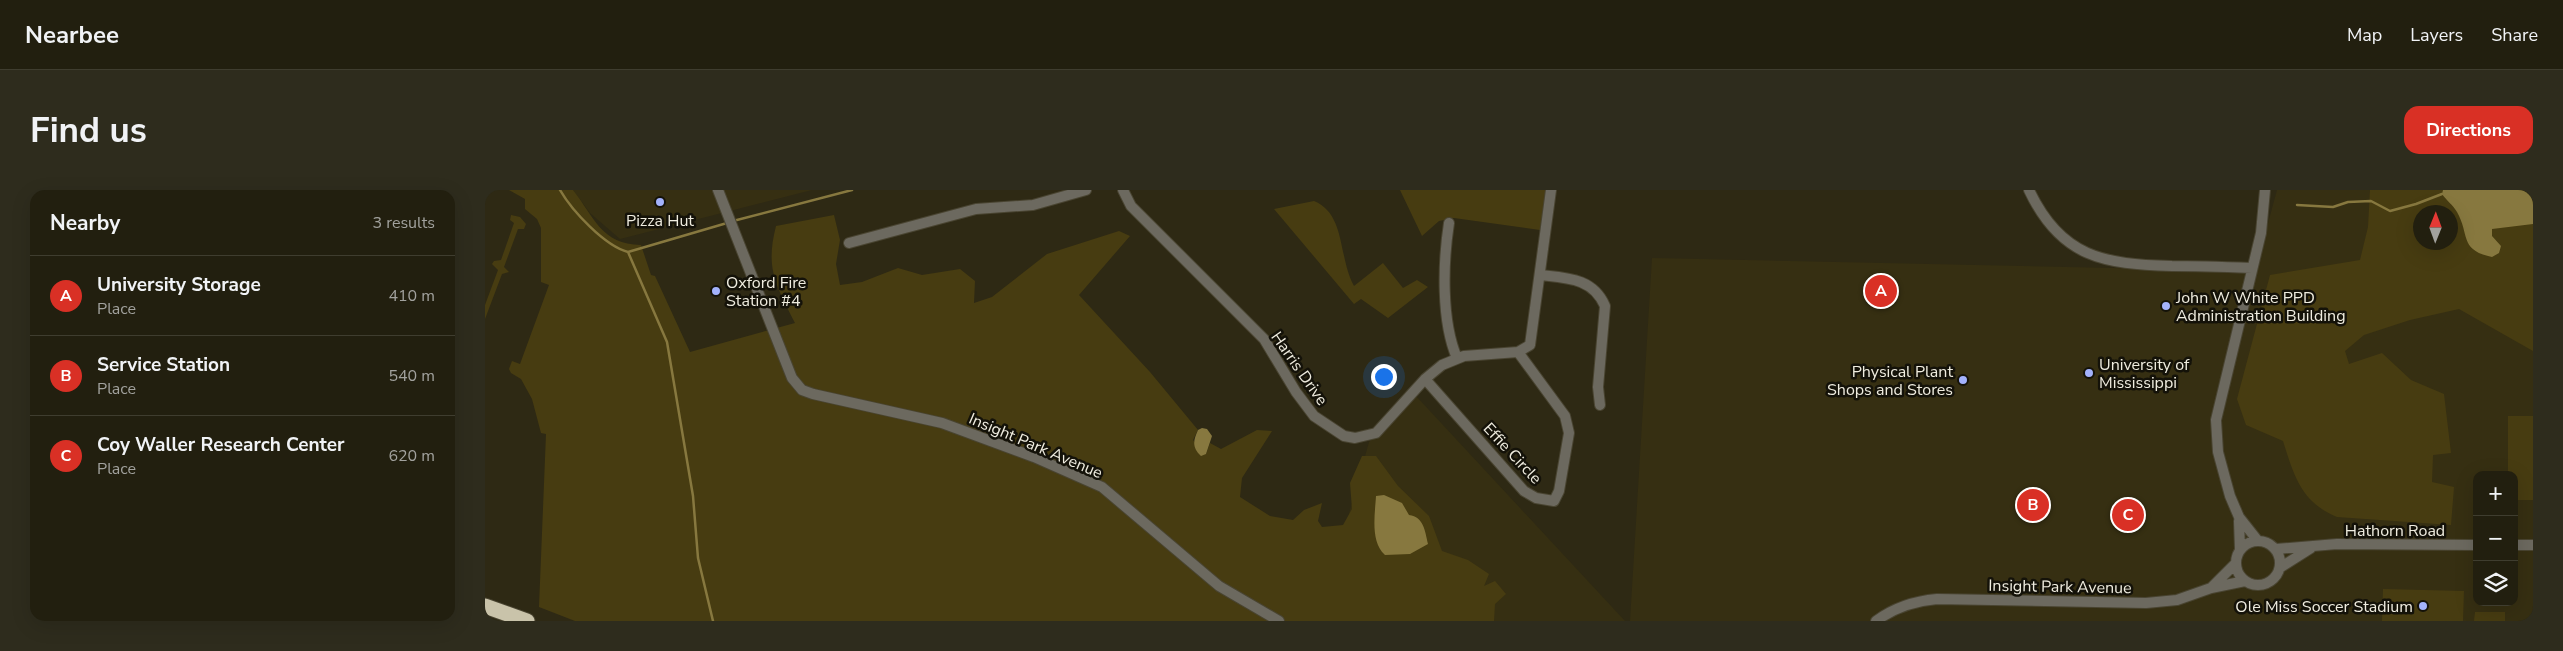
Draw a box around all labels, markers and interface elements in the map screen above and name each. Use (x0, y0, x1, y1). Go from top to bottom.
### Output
text: Nearbee (25, 19, 119, 51)
text: Map (2347, 23, 2382, 47)
text: Layers (2410, 23, 2463, 47)
text: Share (2491, 23, 2538, 47)
button: Directions (2404, 106, 2533, 154)
text: Find us (30, 107, 147, 154)
marker: Pizza Hut (654, 196, 666, 208)
north arrow (2413, 205, 2458, 250)
text: Nearby (50, 209, 120, 237)
place label: Pizza Hut (626, 210, 694, 232)
text: 3 results (373, 212, 435, 234)
text: University Storage (97, 272, 261, 298)
place label: Oxford Fire Station #4 (726, 272, 806, 312)
pin: A (1865, 272, 1897, 310)
text: A (60, 285, 72, 307)
text: 410 m (388, 285, 435, 307)
marker: Oxford Fire Station #4 (710, 285, 722, 297)
place label: John W White PPD Administration Building (2175, 287, 2346, 327)
text: Place (97, 298, 136, 320)
marker: John W White PPD Administration Building (2160, 300, 2172, 312)
street label: Harris Drive (1266, 327, 1333, 410)
text: Service Station (97, 352, 230, 378)
place label: University of Mississippi (2099, 354, 2190, 394)
place label: Physical Plant Shops and Stores (1827, 361, 1953, 401)
your location (1371, 364, 1397, 390)
text: B (60, 365, 72, 387)
text: 540 m (388, 365, 435, 387)
marker: University of Mississippi (2083, 367, 2095, 379)
marker: Physical Plant Shops and Stores (1957, 374, 1969, 386)
text: Place (97, 378, 136, 400)
street label: Insight Park Avenue (965, 408, 1106, 484)
street label: Effie Circle (1478, 418, 1546, 489)
text: Coy Waller Research Center (97, 432, 345, 458)
text: C (61, 445, 71, 467)
text: 620 m (388, 445, 435, 467)
text: Place (97, 458, 136, 480)
map controls (2473, 471, 2518, 606)
button: + (2473, 471, 2518, 516)
pin: B (2017, 486, 2049, 524)
pin: C (2112, 496, 2144, 534)
button: − (2473, 516, 2518, 561)
street label: Hathorn Road (2345, 520, 2445, 542)
button: layers (2473, 561, 2518, 606)
street label: Insight Park Avenue (1988, 575, 2132, 599)
place label: Ole Miss Soccer Stadium (2235, 596, 2413, 618)
marker: Ole Miss Soccer Stadium (2417, 600, 2429, 612)

